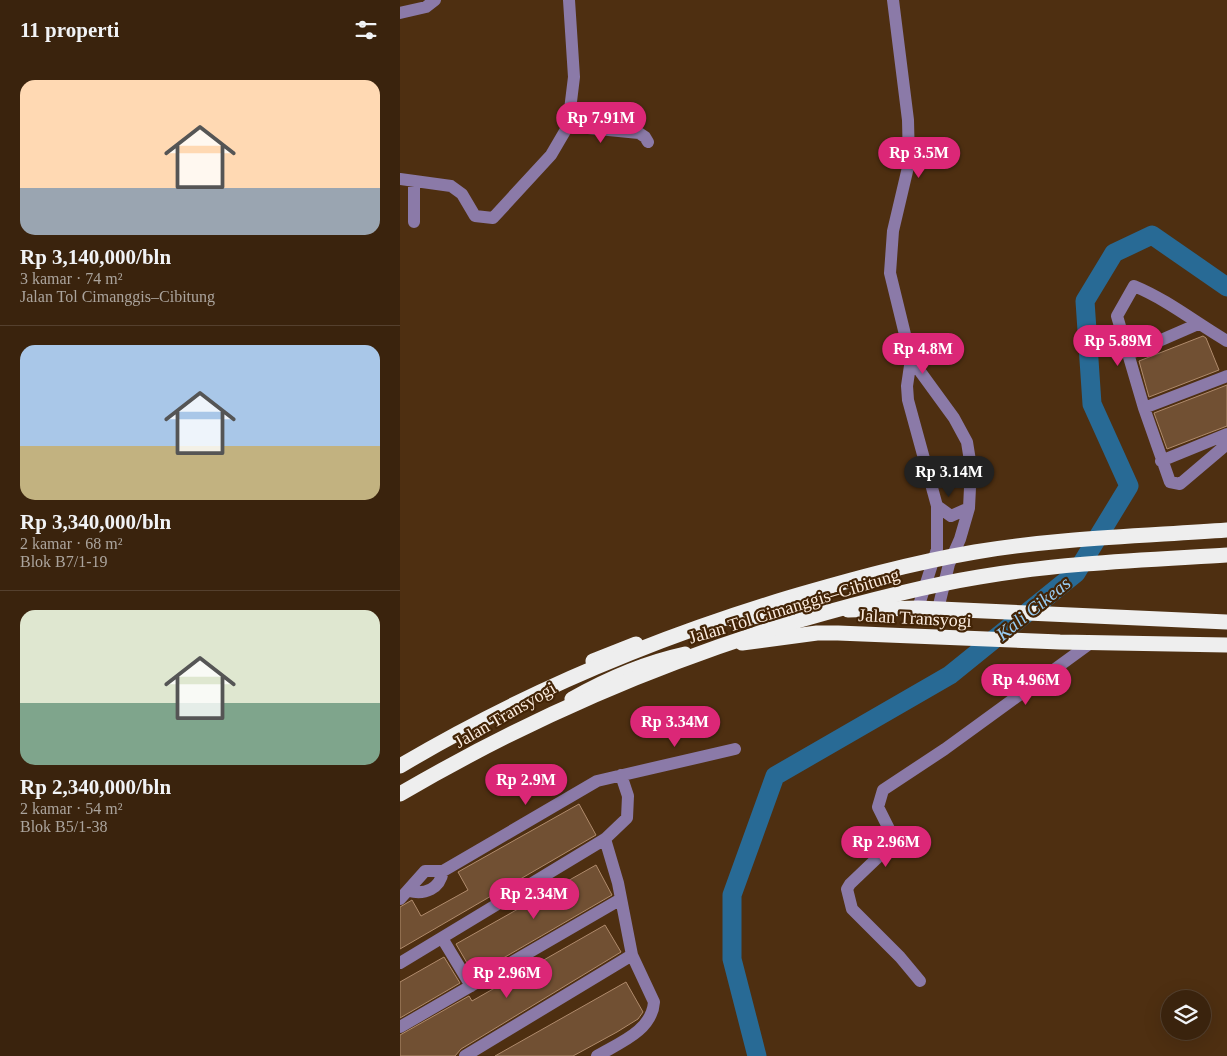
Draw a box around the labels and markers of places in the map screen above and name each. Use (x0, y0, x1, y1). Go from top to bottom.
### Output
pin: Rp 7.91M (549, 102, 653, 144)
pin: Rp 3.5M (873, 136, 965, 179)
pin: Rp 5.89M (1066, 324, 1170, 367)
pin: Rp 4.8M (877, 332, 969, 375)
pin: Rp 3.14M (897, 456, 1001, 498)
pin: Rp 4.96M (974, 664, 1078, 706)
pin: Rp 3.34M (623, 706, 727, 748)
pin: Rp 2.9M (480, 764, 572, 806)
pin: Rp 2.96M (834, 826, 938, 868)
pin: Rp 2.34M (482, 878, 586, 920)
pin: Rp 2.96M (455, 956, 559, 999)

